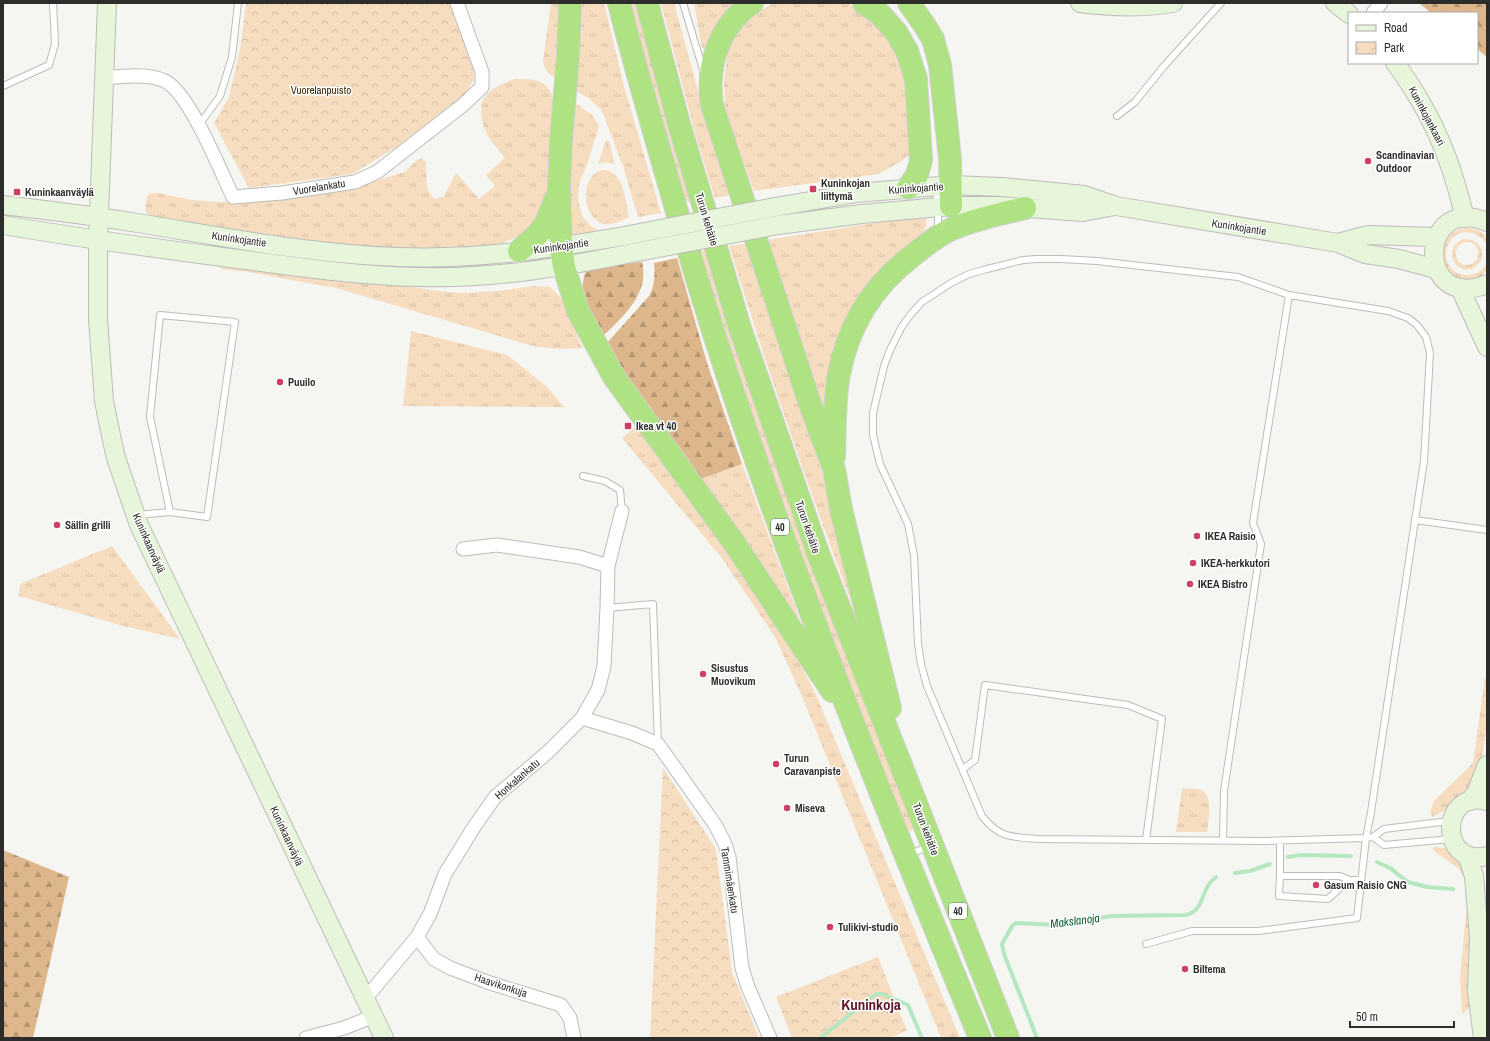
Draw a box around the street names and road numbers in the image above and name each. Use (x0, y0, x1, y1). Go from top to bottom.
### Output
street label: Kuninkojankaari (1406, 84, 1448, 148)
street label: Vuorelankatu (292, 176, 346, 198)
street label: Kuninkojantie (888, 179, 944, 197)
street label: Turun kehätie (692, 191, 722, 247)
street label: Kuninkojantie (1211, 216, 1267, 238)
street label: Kuninkojantie (211, 228, 267, 250)
street label: Kuninkojantie (533, 235, 589, 257)
street label: Turun kehätie (792, 499, 824, 555)
street label: Kuninkaanväylä (130, 511, 168, 575)
road number: 40 (771, 519, 789, 535)
street label: Honkalankatu (492, 756, 542, 802)
street label: Turun kehätie (910, 801, 942, 857)
street label: Kuninkaanväylä (267, 804, 307, 868)
street label: Tammimäenkatu (718, 846, 742, 914)
road number: 40 (949, 903, 967, 919)
street label: Haavikonkuja (473, 970, 529, 1000)

